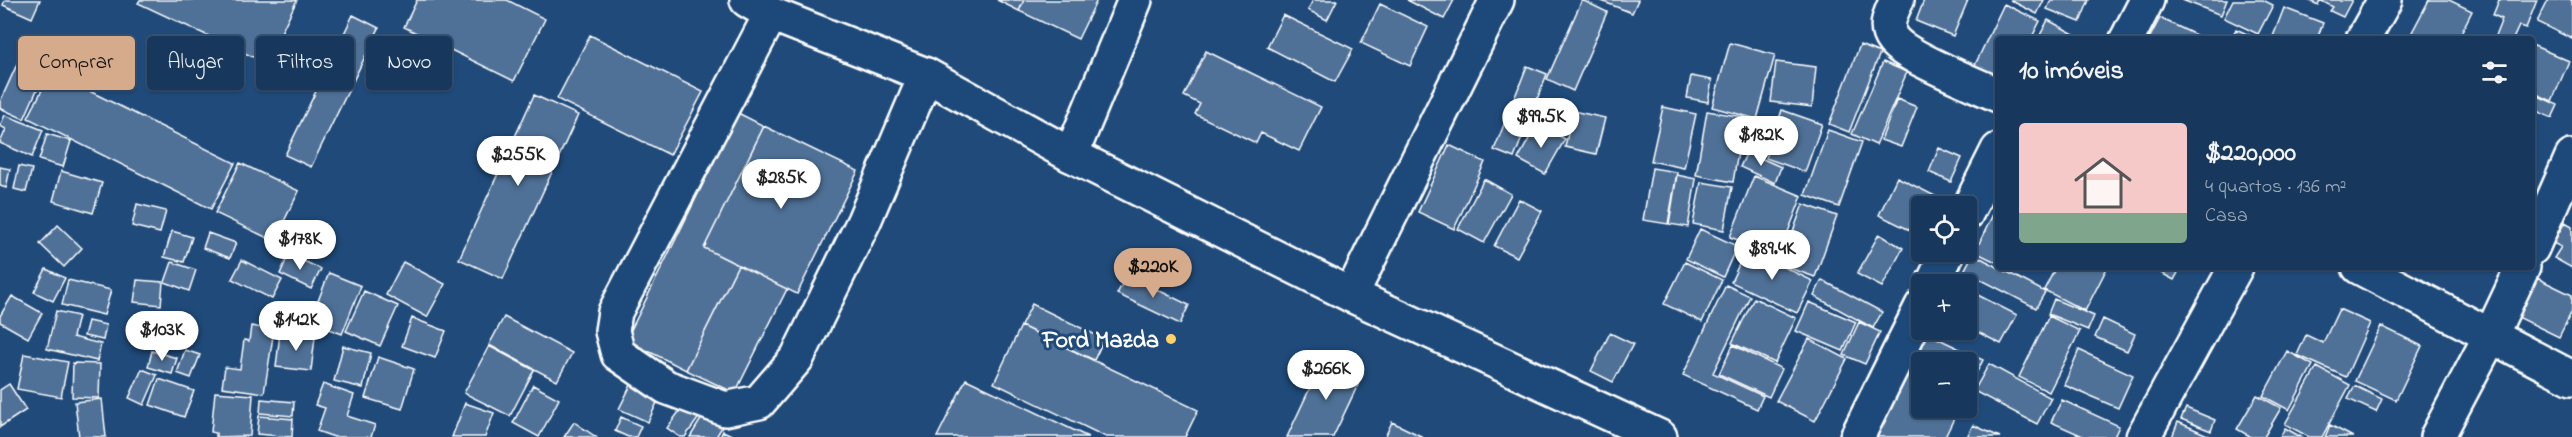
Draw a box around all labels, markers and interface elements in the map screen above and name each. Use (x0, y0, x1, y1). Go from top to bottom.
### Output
chip: Comprar (18, 36, 135, 90)
chip: Alugar (147, 36, 244, 90)
chip: Filtros (256, 36, 354, 90)
chip: Novo (366, 36, 452, 90)
text: 10 imóveis (2019, 53, 2124, 91)
icon: filters (2478, 56, 2511, 89)
pin: $99.5K (1492, 98, 1590, 149)
text: $99.5K (1516, 103, 1566, 132)
pin: $182K (1719, 116, 1803, 167)
text: $182K (1738, 121, 1784, 150)
text: $220,000 (2205, 135, 2296, 173)
pin: $255K (476, 136, 560, 187)
text: $255K (491, 141, 545, 170)
icon: home (2067, 147, 2139, 219)
pin: $285K (739, 159, 823, 210)
text: $285K (756, 164, 806, 193)
text: 4 quartos · 136 m² (2205, 173, 2346, 202)
map controls (1911, 196, 1977, 418)
button: locate (1911, 196, 1977, 262)
text: Casa (2205, 202, 2248, 231)
pin: $178K (258, 220, 342, 271)
text: $178K (278, 225, 322, 254)
pin: $89.4K (1723, 230, 1821, 281)
text: $89.4K (1748, 235, 1796, 264)
pin: $220K (1111, 248, 1195, 299)
text: $220K (1128, 253, 1178, 282)
button: + (1911, 274, 1977, 340)
pin: $142K (254, 301, 338, 352)
text: $142K (273, 306, 319, 335)
pin: $103K (120, 311, 204, 362)
text: $103K (139, 316, 185, 345)
place label: Ford Mazda (1041, 324, 1159, 359)
marker: Ford Mazda (1164, 332, 1178, 346)
pin: $266K (1284, 350, 1368, 401)
button: − (1911, 352, 1977, 418)
text: $266K (1301, 355, 1351, 384)

